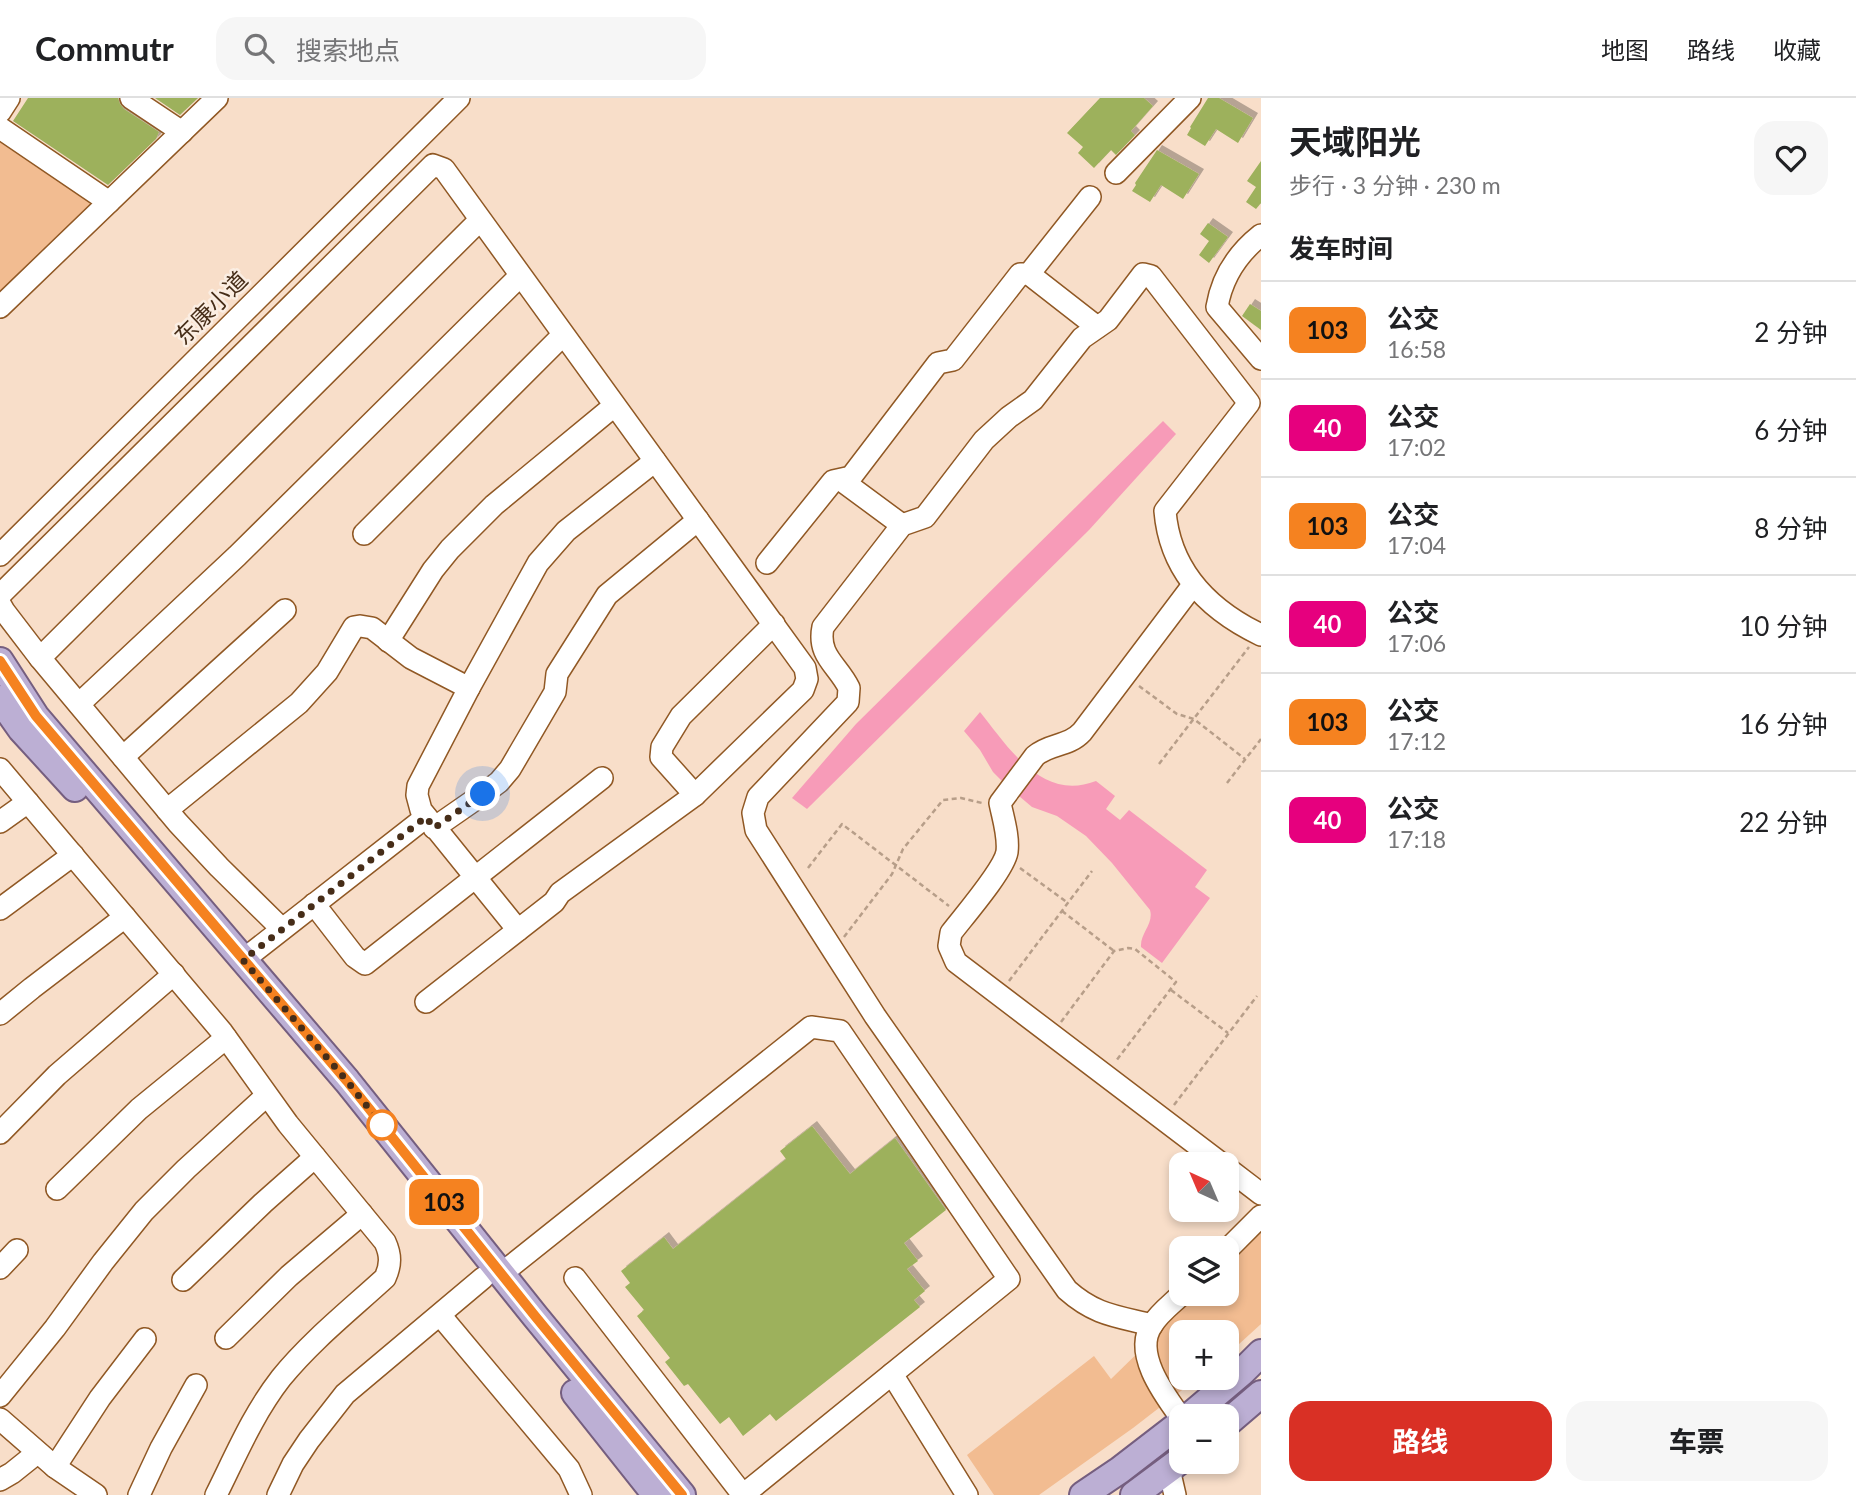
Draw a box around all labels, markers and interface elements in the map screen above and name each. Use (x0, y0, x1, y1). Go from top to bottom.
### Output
search box (216, 17, 706, 80)
text: Commutr (35, 28, 174, 68)
icon: search (240, 29, 278, 67)
text: 搜索地点 (296, 34, 400, 66)
text: 地图 (1601, 35, 1649, 64)
text: 路线 (1687, 35, 1735, 64)
text: 收藏 (1773, 35, 1821, 64)
text: 天域阳光 (1289, 121, 1421, 161)
button: heart (1754, 121, 1828, 195)
text: 步行 · 3 分钟 · 230 m (1289, 171, 1501, 199)
text: 发车时间 (1289, 232, 1393, 264)
street label: 东康小道 (168, 265, 253, 350)
text: 公交 (1387, 302, 1439, 334)
text: 103 (1307, 315, 1348, 344)
text: 2 分钟 (1754, 316, 1828, 348)
text: 16:58 (1387, 335, 1446, 363)
text: 公交 (1387, 400, 1439, 432)
text: 40 (1314, 413, 1341, 442)
text: 6 分钟 (1754, 414, 1828, 446)
text: 17:02 (1387, 433, 1446, 461)
text: 公交 (1387, 498, 1439, 530)
text: 103 (1307, 511, 1348, 540)
text: 8 分钟 (1754, 512, 1828, 544)
text: 17:04 (1387, 531, 1446, 559)
text: 公交 (1387, 596, 1439, 628)
text: 40 (1314, 609, 1341, 638)
text: 10 分钟 (1739, 610, 1828, 642)
text: 17:06 (1387, 629, 1446, 657)
text: 公交 (1387, 694, 1439, 726)
text: 103 (1307, 707, 1348, 736)
text: 16 分钟 (1739, 708, 1828, 740)
text: 17:12 (1387, 727, 1446, 755)
your location (465, 776, 500, 811)
text: 公交 (1387, 792, 1439, 824)
text: 40 (1314, 805, 1341, 834)
text: 22 分钟 (1739, 806, 1828, 838)
text: 17:18 (1387, 825, 1446, 853)
unlabelled marker (367, 1110, 397, 1140)
north arrow (1169, 1152, 1239, 1222)
map controls (1169, 1152, 1239, 1474)
line badge: 103 (404, 1179, 484, 1225)
text: 103 (423, 1187, 465, 1216)
button: layers (1169, 1236, 1239, 1306)
button: + (1169, 1320, 1239, 1390)
button: 路线 (1289, 1401, 1552, 1481)
button: 车票 (1566, 1401, 1828, 1481)
button: − (1169, 1404, 1239, 1474)

